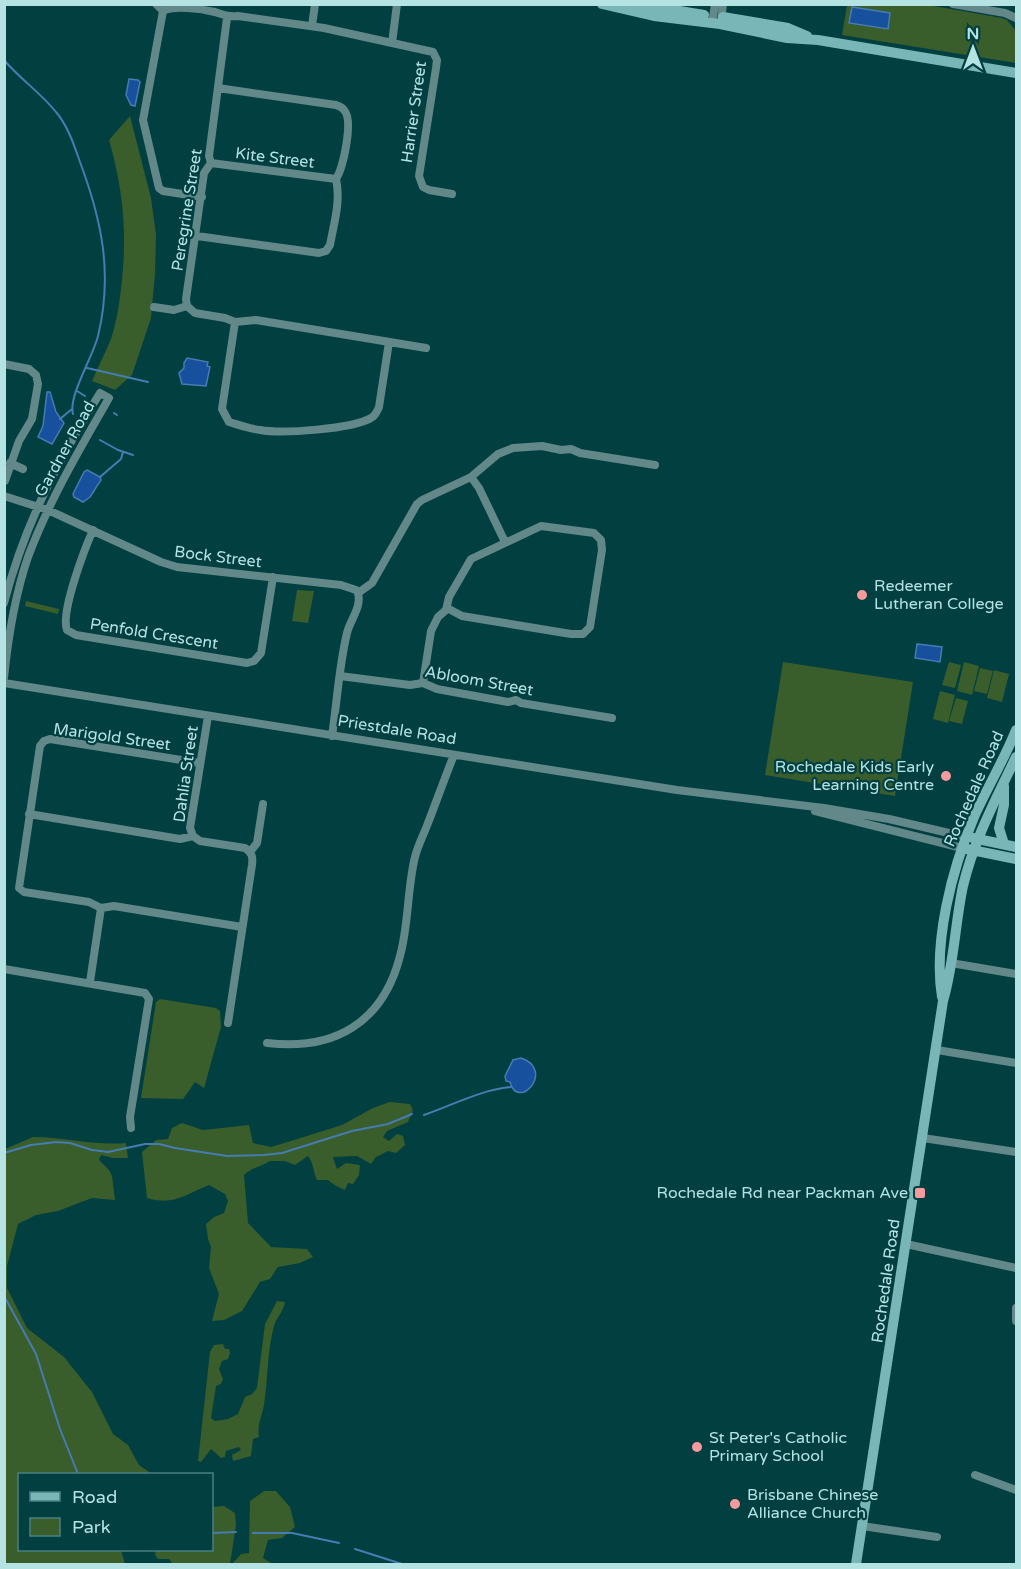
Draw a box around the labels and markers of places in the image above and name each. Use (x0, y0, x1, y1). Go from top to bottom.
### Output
place label: Redeemer Lutheran College (874, 576, 1004, 614)
marker: Redeemer Lutheran College (855, 588, 869, 602)
place label: Rochedale Kids Early Learning Centre (775, 757, 934, 795)
marker: Rochedale Kids Early Learning Centre (939, 769, 953, 783)
place label: Rochedale Rd near Packman Ave (657, 1183, 908, 1203)
marker: Rochedale Rd near Packman Ave (913, 1186, 927, 1200)
place label: St Peter's Catholic Primary School (709, 1428, 847, 1466)
marker: St Peter's Catholic Primary School (690, 1440, 704, 1454)
place label: Brisbane Chinese Alliance Church (747, 1485, 878, 1523)
marker: Brisbane Chinese Alliance Church (728, 1497, 742, 1511)

